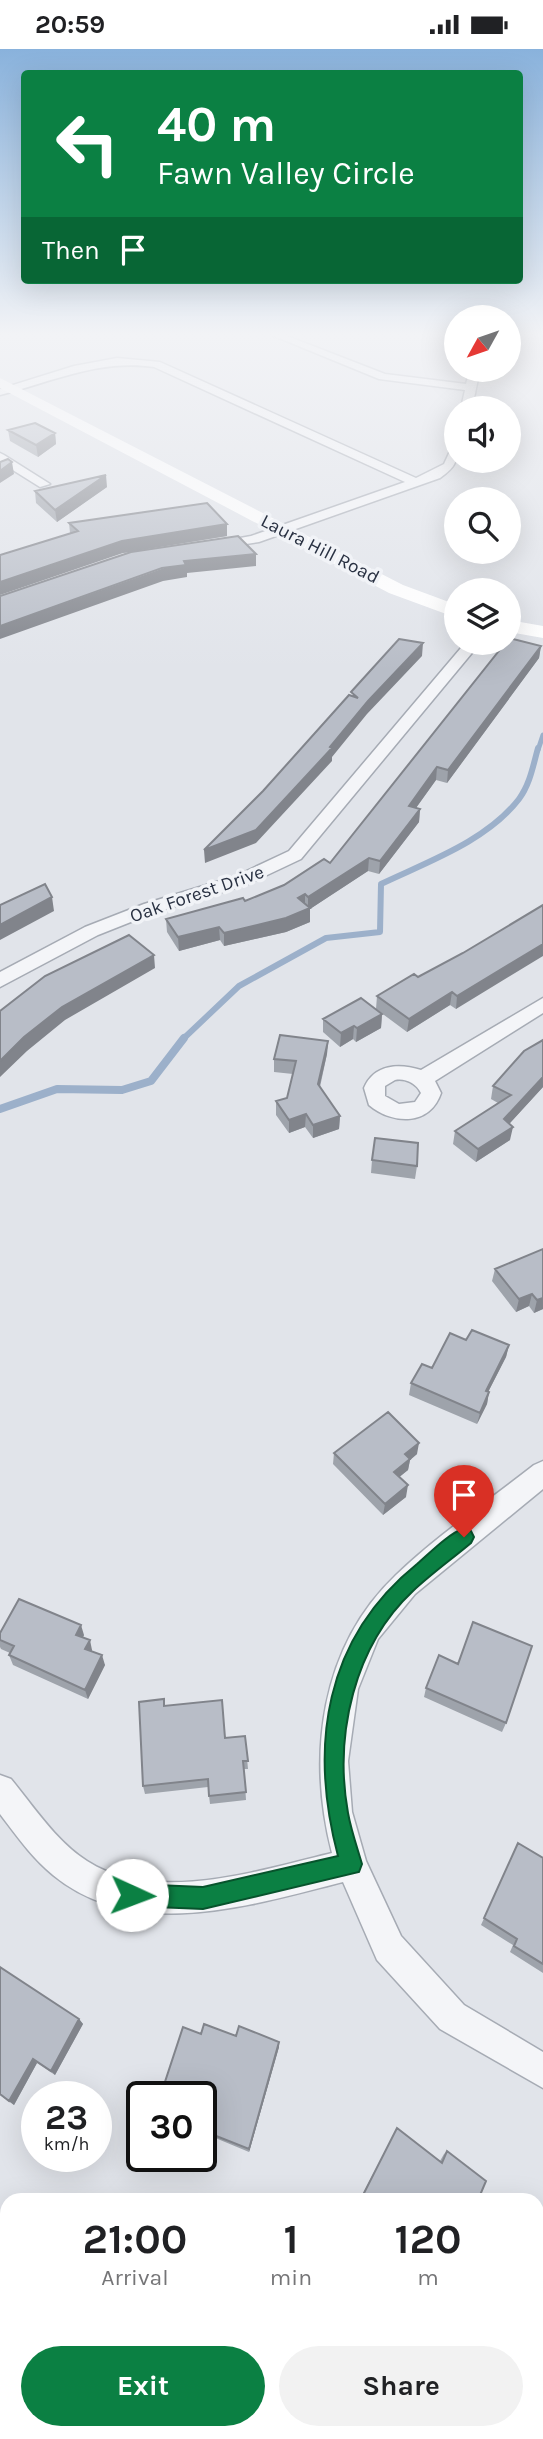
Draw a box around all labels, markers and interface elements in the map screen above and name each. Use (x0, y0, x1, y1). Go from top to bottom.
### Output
text: 20:59 (35, 9, 105, 40)
text: 40 m (157, 96, 276, 153)
icon: left (42, 98, 133, 189)
text: Fawn Valley Circle (157, 155, 415, 192)
icon: arrive (114, 231, 152, 269)
text: Then (42, 235, 100, 266)
north arrow (444, 305, 522, 381)
map controls (444, 305, 521, 655)
button: sound (444, 396, 521, 473)
button: search (444, 487, 521, 564)
street label: Laura Hill Road (257, 510, 383, 588)
button: layers (444, 578, 521, 655)
street label: Oak Forest Drive (127, 861, 267, 927)
pin (434, 1465, 494, 1537)
icon: arrive (445, 1476, 483, 1514)
position arrow (95, 1858, 169, 1932)
speed limit sign: 30 (126, 2081, 217, 2172)
text: 23 (45, 2097, 88, 2138)
text: km/h (44, 2133, 89, 2155)
text: 21:00 (82, 2214, 187, 2264)
text: 1 (283, 2214, 298, 2264)
text: 120 (395, 2214, 462, 2264)
text: Arrival (101, 2264, 169, 2291)
text: min (270, 2264, 312, 2291)
text: m (417, 2264, 439, 2291)
button: Exit (21, 2346, 265, 2426)
button: Share (279, 2346, 523, 2426)

